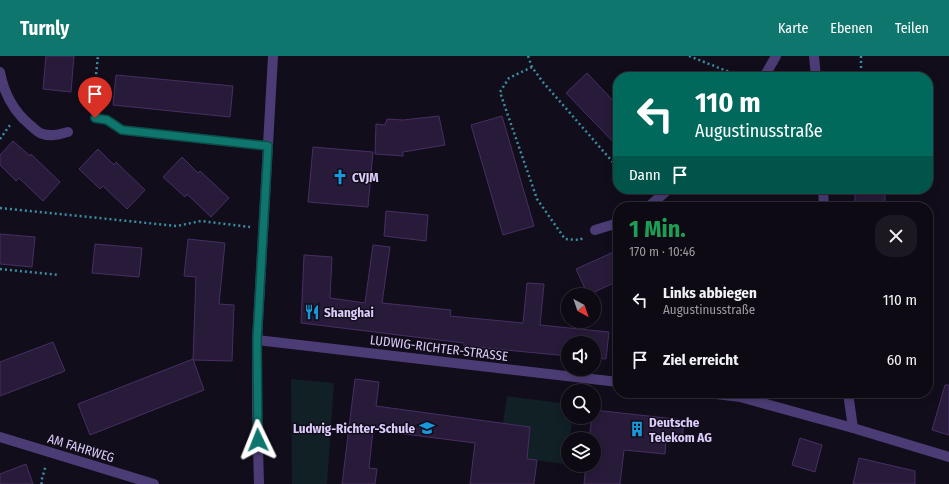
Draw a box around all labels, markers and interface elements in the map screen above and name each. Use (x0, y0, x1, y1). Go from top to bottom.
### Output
text: Turnly (20, 17, 69, 40)
text: Karte (778, 20, 808, 37)
text: Ebenen (830, 20, 873, 37)
text: Teilen (895, 20, 929, 37)
pin (78, 77, 112, 118)
icon: arrive (84, 83, 106, 105)
text: 110 m (695, 86, 761, 119)
icon: left (629, 88, 681, 140)
text: Augustinusstraße (695, 120, 823, 142)
icon: arrive (669, 164, 691, 186)
text: Dann (629, 166, 661, 184)
church icon: CVJM (331, 168, 349, 186)
place label: CVJM (352, 170, 379, 185)
text: 1 Min. (629, 215, 686, 243)
button: close (875, 215, 917, 257)
text: 170 m · 10:46 (629, 244, 695, 259)
text: Links abbiegen (663, 284, 757, 302)
north arrow (561, 288, 601, 328)
map controls (561, 288, 601, 472)
icon: left (629, 289, 651, 311)
text: 110 m (883, 291, 917, 309)
text: Augustinusstraße (663, 302, 755, 317)
restaurant icon: Shanghai (303, 303, 321, 321)
place label: Shanghai (324, 305, 374, 320)
street label: LUDWIG-RICHTER-STRASSE (369, 332, 509, 364)
button: sound (561, 336, 601, 376)
icon: arrive (629, 349, 651, 371)
text: Ziel erreicht (663, 351, 738, 369)
text: 60 m (887, 351, 917, 369)
button: search (561, 384, 601, 424)
place label: Deutsche Telekom AG (649, 415, 712, 445)
position arrow (237, 419, 279, 461)
school or university icon: Ludwig-Richter-Schule (418, 419, 436, 437)
building icon: Deutsche Telekom AG (628, 420, 646, 438)
place label: Ludwig-Richter-Schule (293, 421, 415, 436)
street label: AM FAHRWEG (46, 431, 116, 465)
button: layers (561, 432, 601, 472)

